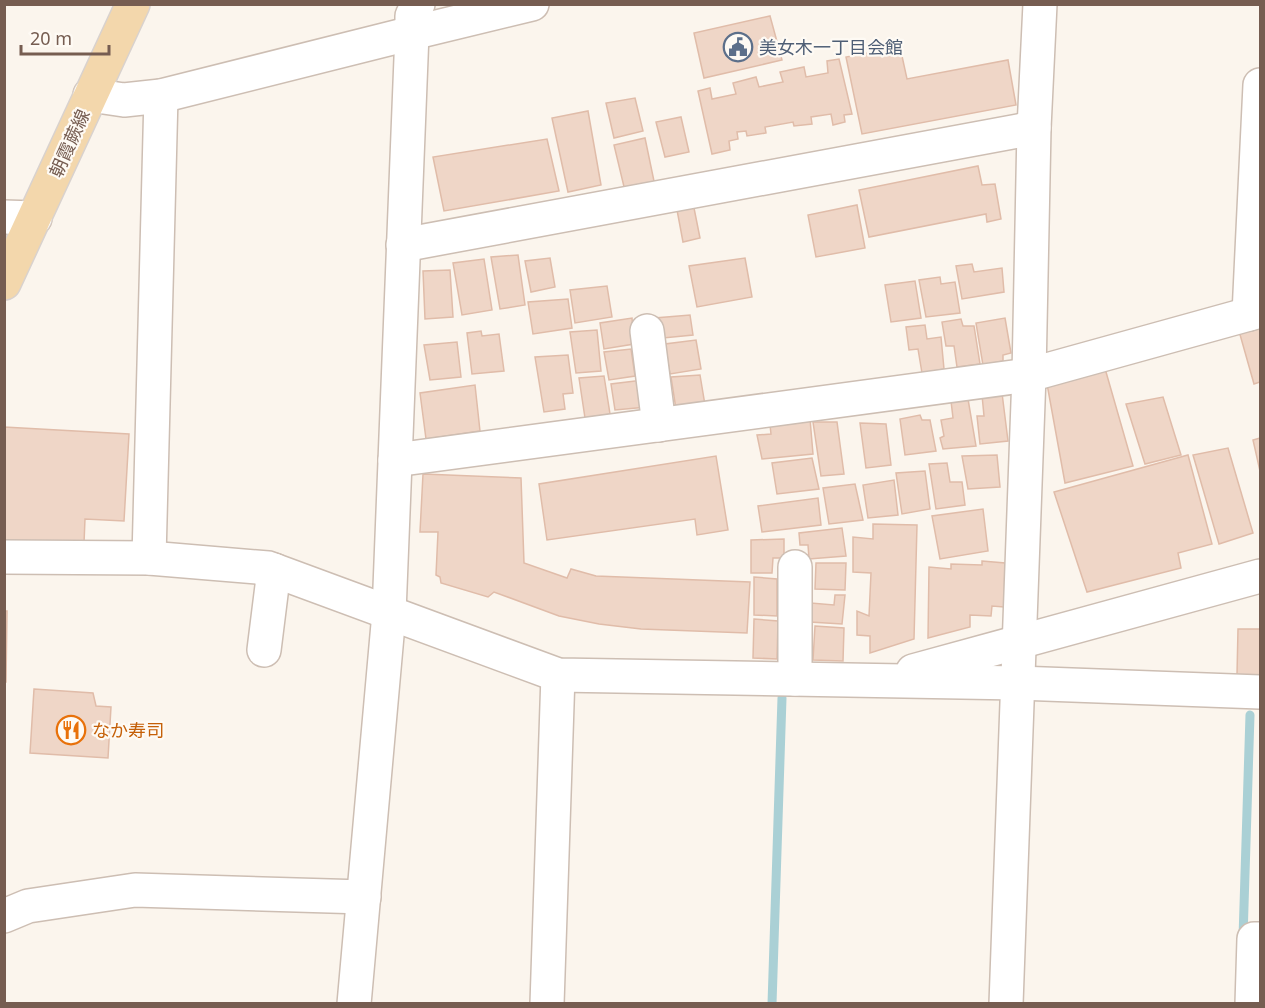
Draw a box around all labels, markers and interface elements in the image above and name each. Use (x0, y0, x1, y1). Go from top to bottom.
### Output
scale bar (21, 18, 110, 56)
text: 20 m (30, 26, 72, 50)
public building icon: 美女木一丁目会館 (722, 31, 754, 63)
place label: 美女木一丁目会館 (759, 35, 903, 59)
street label: 朝霞蕨線 (43, 105, 95, 181)
restaurant icon: なか寿司 (55, 714, 87, 746)
place label: なか寿司 (92, 718, 164, 742)

